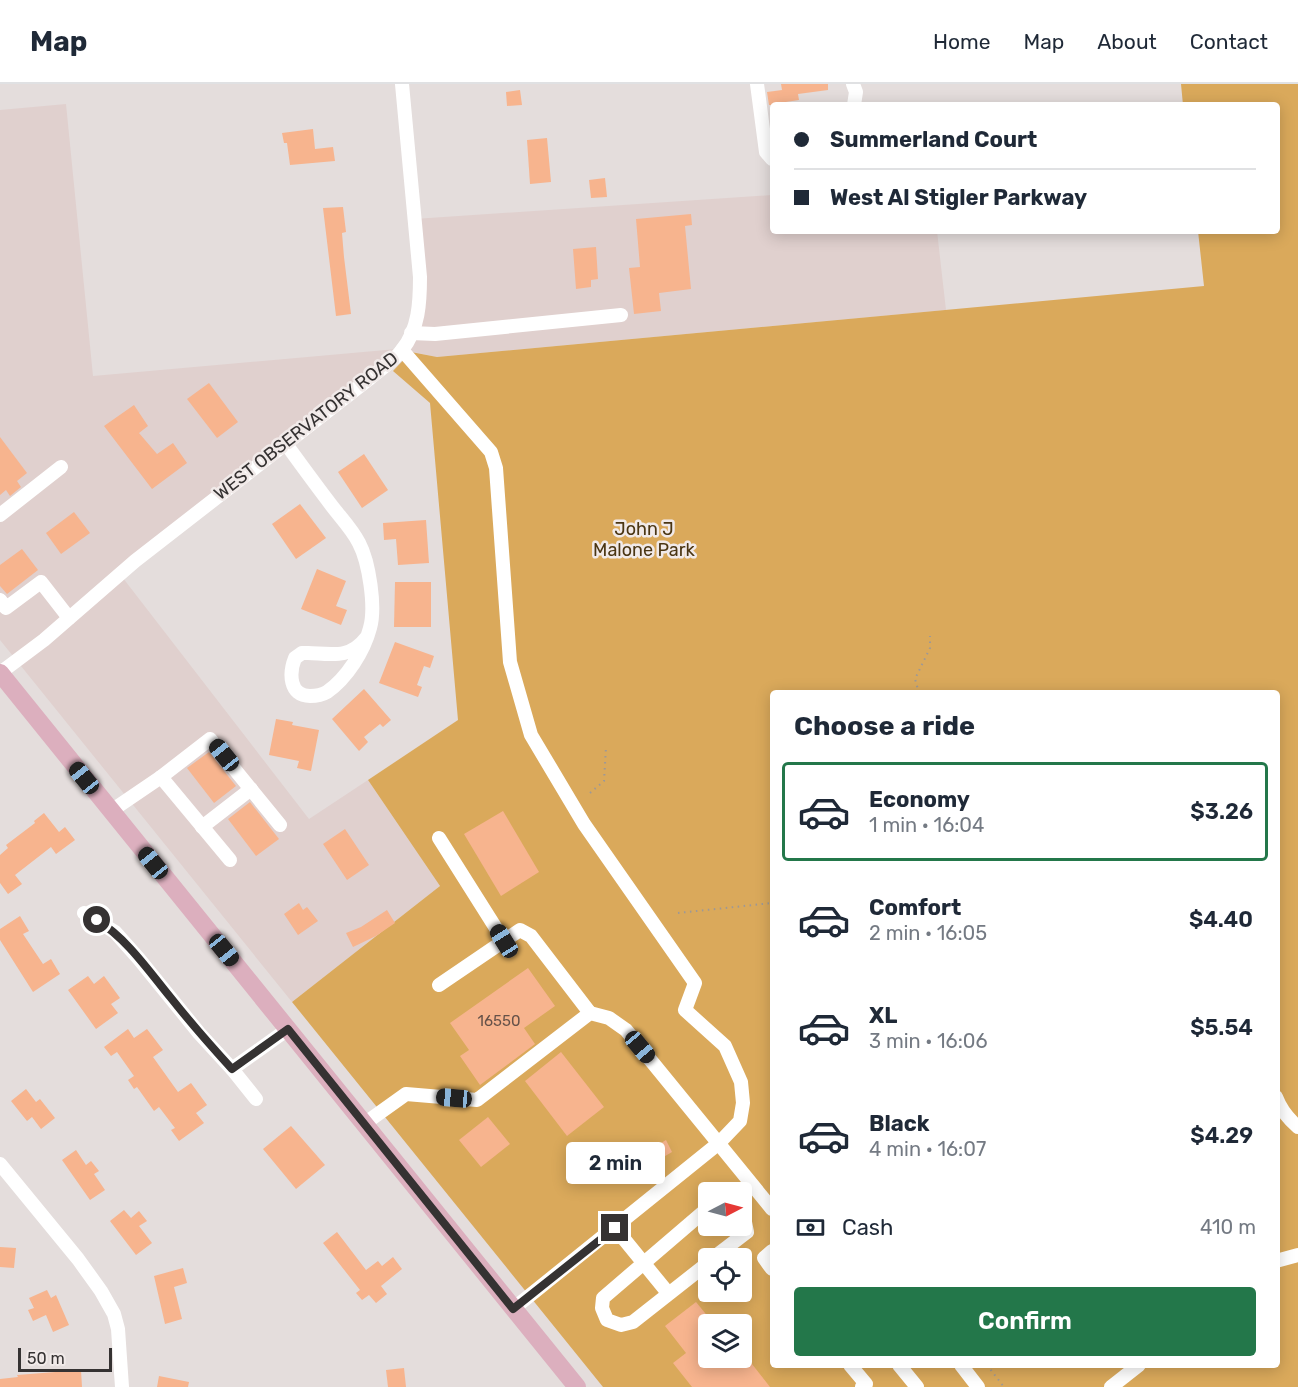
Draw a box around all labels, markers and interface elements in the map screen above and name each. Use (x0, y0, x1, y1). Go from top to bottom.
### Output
text: Map (30, 25, 87, 58)
text: Home (933, 29, 990, 54)
text: Map (1023, 29, 1064, 54)
text: About (1097, 29, 1157, 54)
text: Contact (1190, 29, 1268, 54)
text: Summerland Court (830, 126, 1037, 153)
text: West Al Stigler Parkway (830, 184, 1087, 211)
street label: WEST OBSERVATORY ROAD (210, 347, 402, 505)
park label: John J Malone Park (593, 518, 696, 561)
text: Choose a ride (794, 710, 975, 742)
car (206, 735, 242, 775)
car (66, 758, 102, 798)
icon: car (797, 785, 851, 839)
text: Economy (869, 786, 970, 813)
text: $3.26 (1190, 798, 1253, 825)
text: 1 min · 16:04 (869, 813, 984, 837)
car (135, 843, 171, 883)
icon: car (797, 893, 851, 947)
text: Comfort (869, 894, 961, 921)
route start (83, 906, 110, 933)
text: $4.40 (1189, 906, 1253, 933)
car (487, 921, 521, 961)
text: 2 min · 16:05 (869, 921, 987, 945)
car (206, 930, 242, 970)
icon: car (797, 1001, 851, 1055)
text: XL (869, 1002, 897, 1029)
house number: 16550 (478, 1012, 520, 1030)
text: $5.54 (1190, 1014, 1253, 1041)
car (622, 1027, 658, 1067)
text: 3 min · 16:06 (869, 1029, 988, 1053)
car (435, 1087, 473, 1109)
icon: car (797, 1109, 851, 1163)
text: Black (869, 1110, 930, 1137)
text: $4.29 (1190, 1122, 1253, 1149)
text: 4 min · 16:07 (869, 1137, 986, 1161)
callout: 2 min (566, 1141, 664, 1183)
text: 2 min (589, 1151, 642, 1175)
north arrow (698, 1182, 752, 1236)
map controls (698, 1182, 752, 1368)
icon: cash (794, 1211, 827, 1244)
route end (601, 1214, 628, 1241)
text: Cash (842, 1214, 893, 1241)
text: 410 m (1200, 1215, 1256, 1239)
button: locate (698, 1248, 752, 1302)
button: Confirm (794, 1287, 1256, 1356)
button: layers (698, 1314, 752, 1368)
scale bar (18, 1345, 112, 1372)
text: 50 m (27, 1349, 65, 1368)

